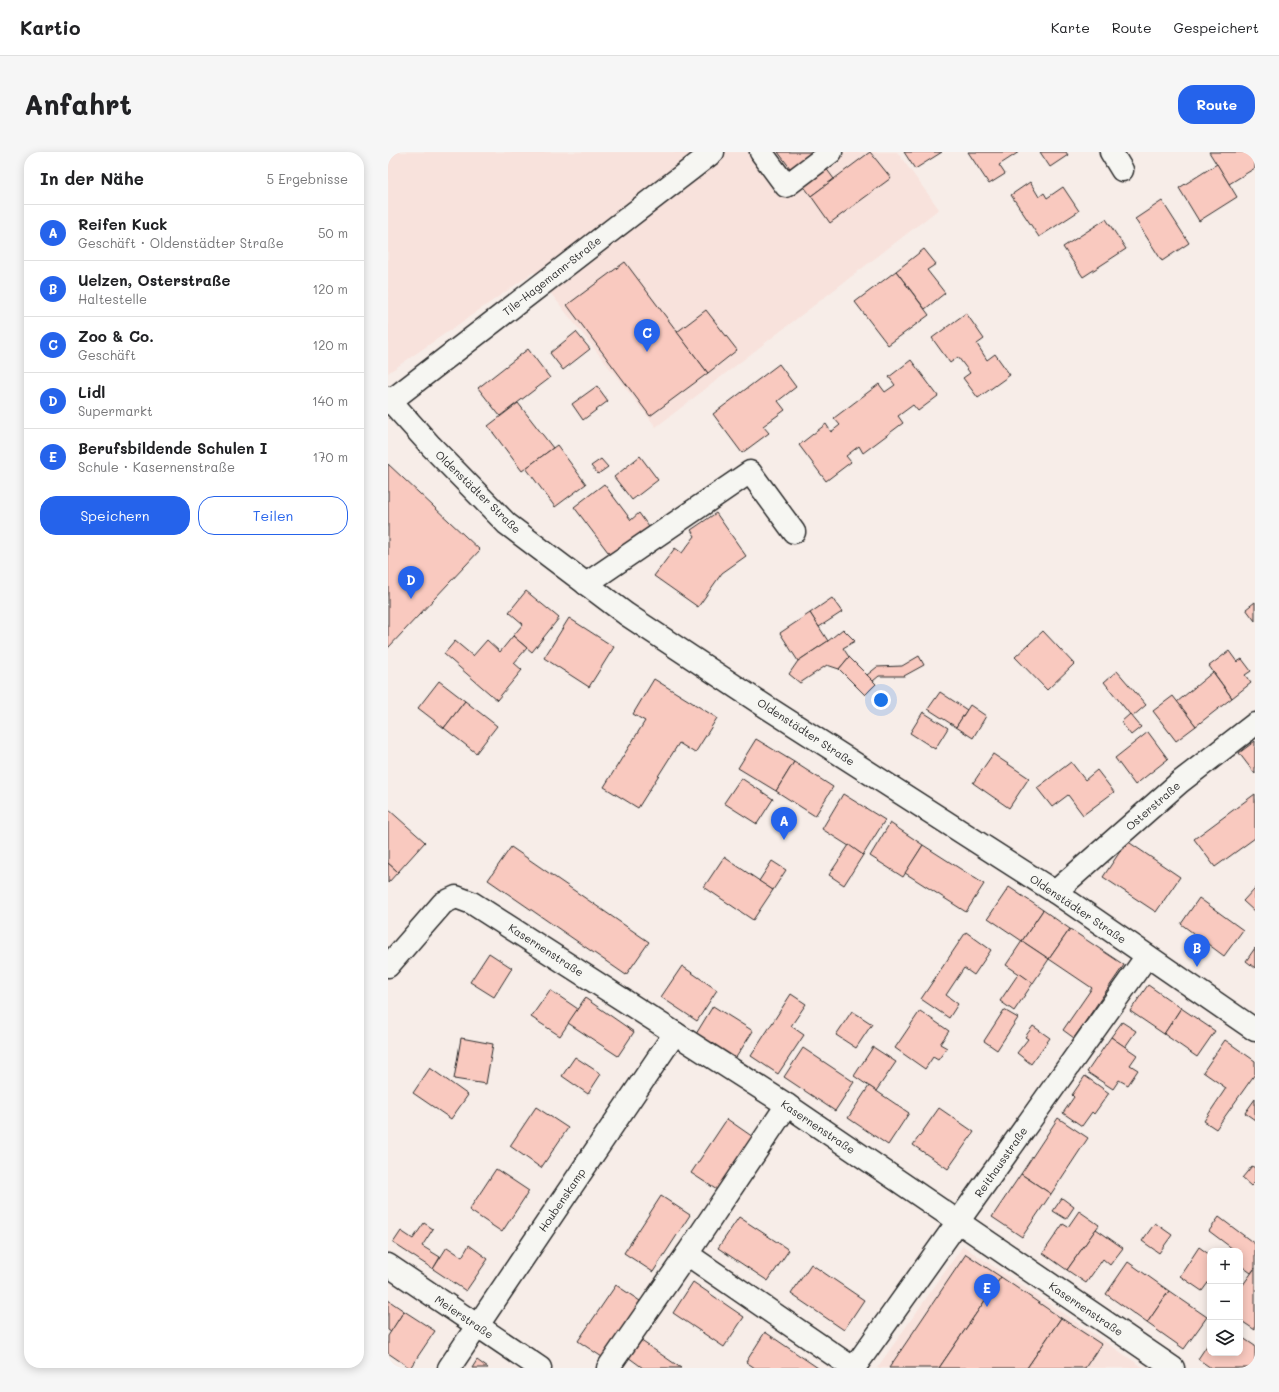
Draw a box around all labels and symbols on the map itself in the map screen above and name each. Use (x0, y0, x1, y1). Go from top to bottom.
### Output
street label: Tile-Hagemann-Straße (499, 232, 604, 319)
pin: C (634, 319, 660, 352)
street label: Oldenstädter Straße (432, 447, 524, 536)
pin: D (398, 566, 424, 599)
your location (871, 690, 891, 710)
street label: Oldenstädter Straße (755, 694, 858, 769)
street label: Osterstraße (1122, 778, 1183, 833)
pin: A (771, 807, 797, 840)
street label: Oldenstädter Straße (1027, 871, 1130, 947)
street label: Kasernenstraße (506, 920, 587, 980)
pin: B (1184, 934, 1210, 967)
street label: Kasernenstraße (778, 1096, 859, 1157)
street label: Reithausstraße (971, 1123, 1031, 1200)
street label: Houbenskamp (535, 1165, 589, 1235)
pin: E (974, 1274, 1000, 1307)
street label: Kasernenstraße (1046, 1278, 1127, 1339)
street label: Meierstraße (432, 1291, 497, 1342)

